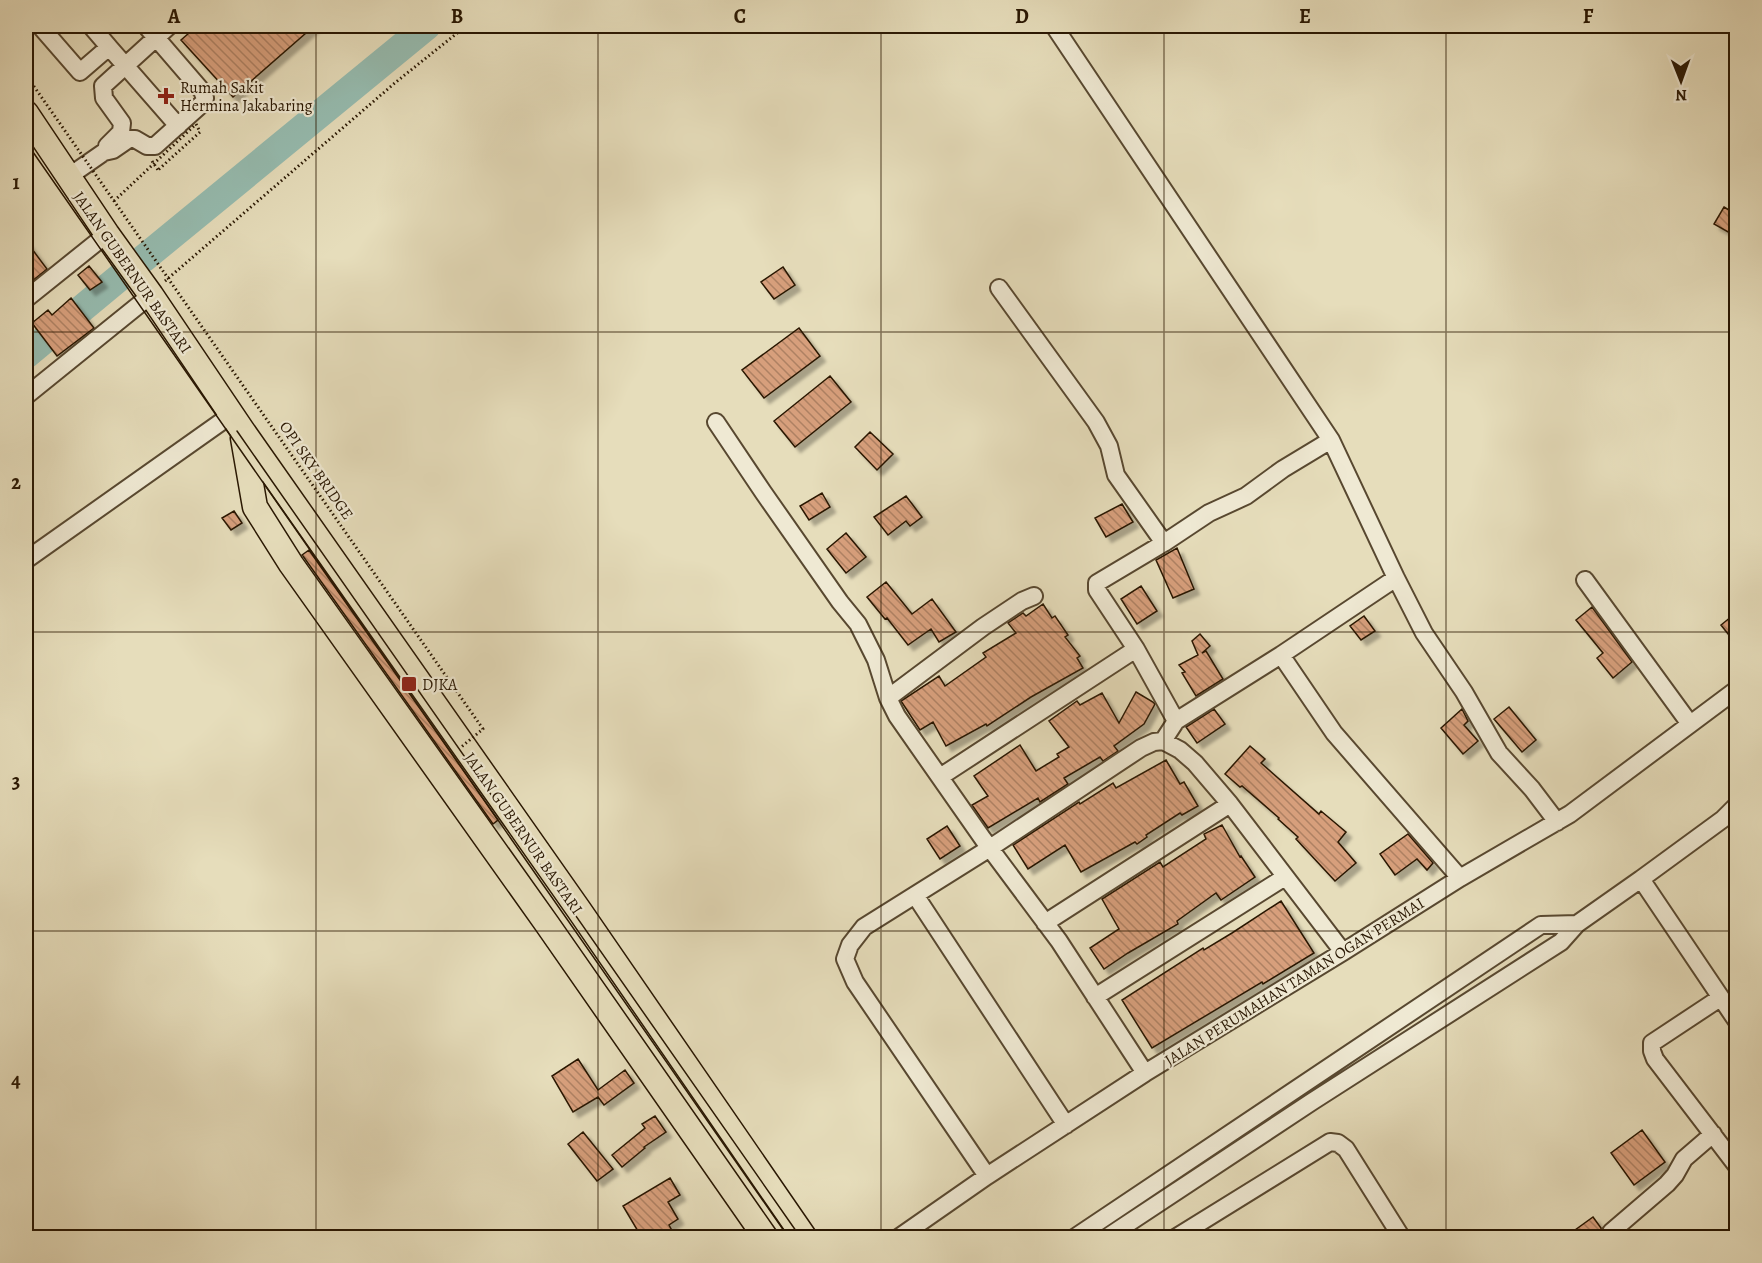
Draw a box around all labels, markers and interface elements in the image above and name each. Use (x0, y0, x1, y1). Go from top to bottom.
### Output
text: A (167, 3, 181, 30)
text: B (451, 3, 463, 30)
text: C (734, 3, 746, 30)
text: D (1015, 3, 1029, 30)
text: E (1299, 3, 1311, 30)
text: F (1583, 3, 1594, 30)
north arrow (1651, 51, 1711, 111)
place label: Rumah Sakit Hermina Jakabaring (180, 77, 313, 117)
text: N (1675, 84, 1687, 106)
marker: Rumah Sakit Hermina Jakabaring (157, 87, 175, 105)
text: 1 (12, 169, 20, 196)
street label: JALAN GUBERNUR BASTARI (68, 187, 197, 358)
street label: OPI SKY BRIDGE (274, 417, 358, 524)
text: 2 (11, 469, 21, 496)
place label: DJKA (422, 674, 458, 696)
marker: DJKA (400, 675, 418, 693)
street label: JALAN GUBERNUR BASTARI (459, 748, 588, 919)
text: 3 (12, 768, 20, 795)
street label: JALAN PERUMAHAN TAMAN OGAN PERMAI (1161, 892, 1428, 1071)
text: 4 (11, 1067, 21, 1094)

